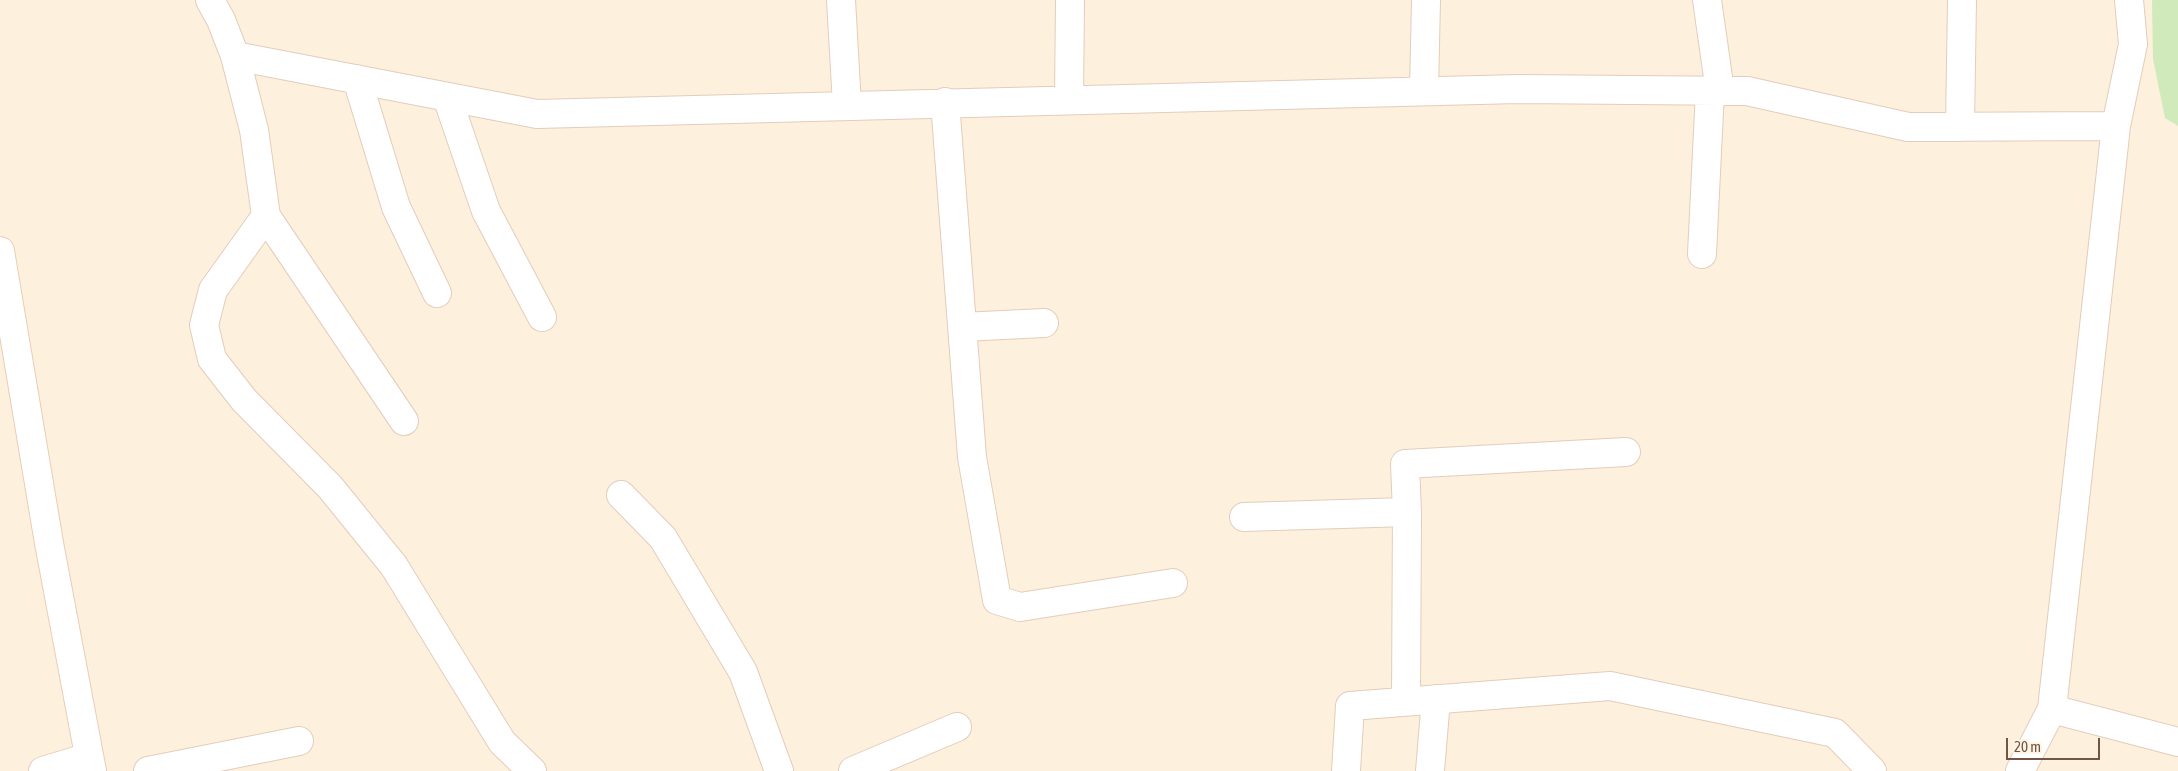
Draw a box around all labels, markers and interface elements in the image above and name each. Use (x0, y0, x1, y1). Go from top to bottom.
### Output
scale bar (2008, 728, 2102, 760)
text: 20 m (2014, 738, 2041, 755)

